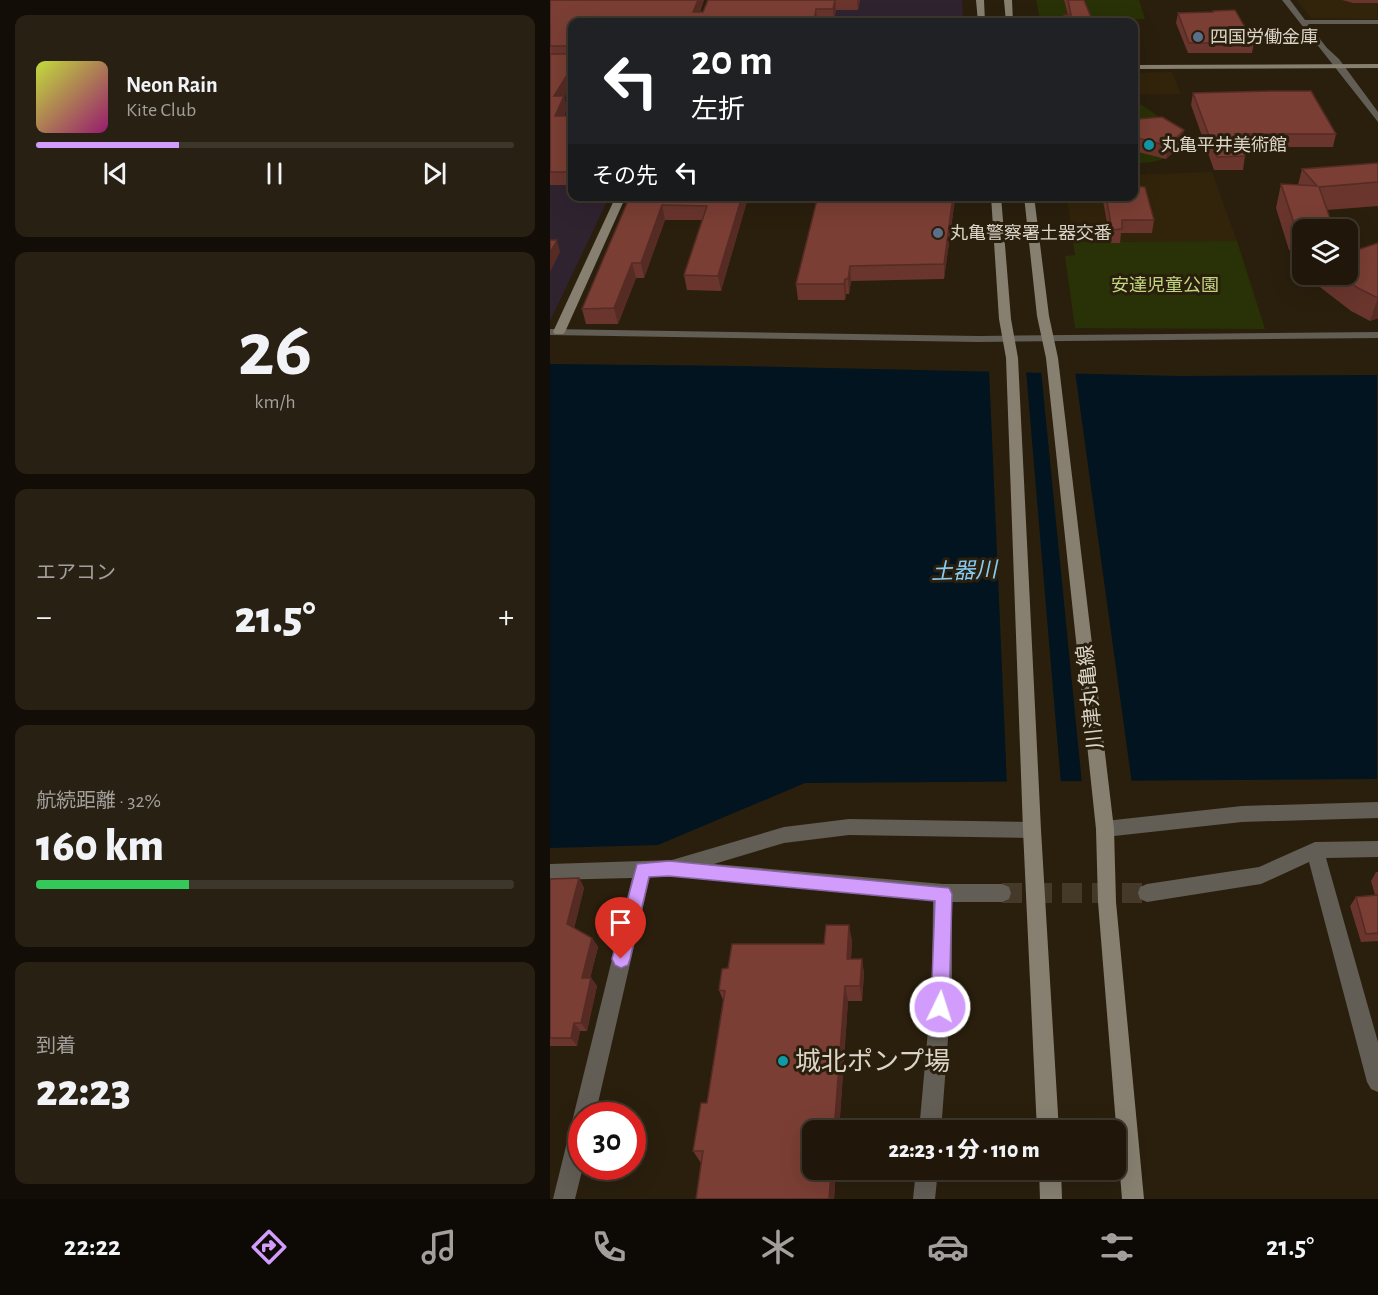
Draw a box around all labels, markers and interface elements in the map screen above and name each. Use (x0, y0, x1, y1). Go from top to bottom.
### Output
place label: 四国労働金庫 (1210, 27, 1318, 47)
marker: 四国労働金庫 (1191, 30, 1205, 44)
text: 20 m (691, 40, 773, 82)
icon: left (592, 42, 670, 120)
text: Neon Rain (126, 74, 218, 96)
text: 左折 (691, 96, 745, 123)
text: Kite Club (126, 100, 196, 120)
place label: 丸亀平井美術館 (1161, 135, 1287, 155)
marker: 丸亀平井美術館 (1142, 138, 1156, 152)
icon: left (670, 156, 703, 189)
icon: previous (99, 157, 132, 190)
icon: pause (258, 157, 291, 190)
icon: next (418, 157, 451, 190)
text: その先 (592, 165, 658, 187)
map controls (1292, 219, 1358, 285)
button: layers (1292, 219, 1358, 285)
place label: 丸亀警察署土器交番 (950, 223, 1112, 243)
marker: 丸亀警察署土器交番 (931, 226, 945, 240)
park label: 安達児童公園 (1111, 276, 1219, 295)
text: 26 (238, 312, 312, 390)
text: km/h (254, 392, 296, 412)
water label: 土器川 (931, 558, 999, 583)
text: エアコン (36, 563, 116, 583)
text: 21.5° (234, 596, 316, 641)
text: − (36, 601, 52, 634)
text: + (498, 601, 514, 634)
street label: 川津丸亀線 (1074, 644, 1106, 750)
text: 航続距離 · 32% (36, 791, 161, 811)
text: 160 km (36, 824, 164, 869)
pin (595, 897, 646, 959)
icon: arrive (604, 906, 637, 939)
position arrow (908, 975, 972, 1039)
text: 到着 (36, 1036, 76, 1056)
place label: 城北ポンプ場 (795, 1047, 950, 1075)
marker: 城北ポンプ場 (776, 1054, 790, 1068)
text: 22:23 (36, 1069, 131, 1114)
speed limit sign: 30 (568, 1102, 646, 1180)
text: 22:23 · 1 分 · 110 m (889, 1139, 1040, 1161)
icon: directions (248, 1226, 290, 1268)
icon: music (418, 1226, 460, 1268)
icon: phone (588, 1226, 630, 1268)
icon: climate (757, 1226, 799, 1268)
icon: car (927, 1226, 969, 1268)
icon: filters (1096, 1226, 1138, 1268)
text: 22:22 (64, 1233, 121, 1260)
text: 21.5° (1266, 1233, 1314, 1260)

